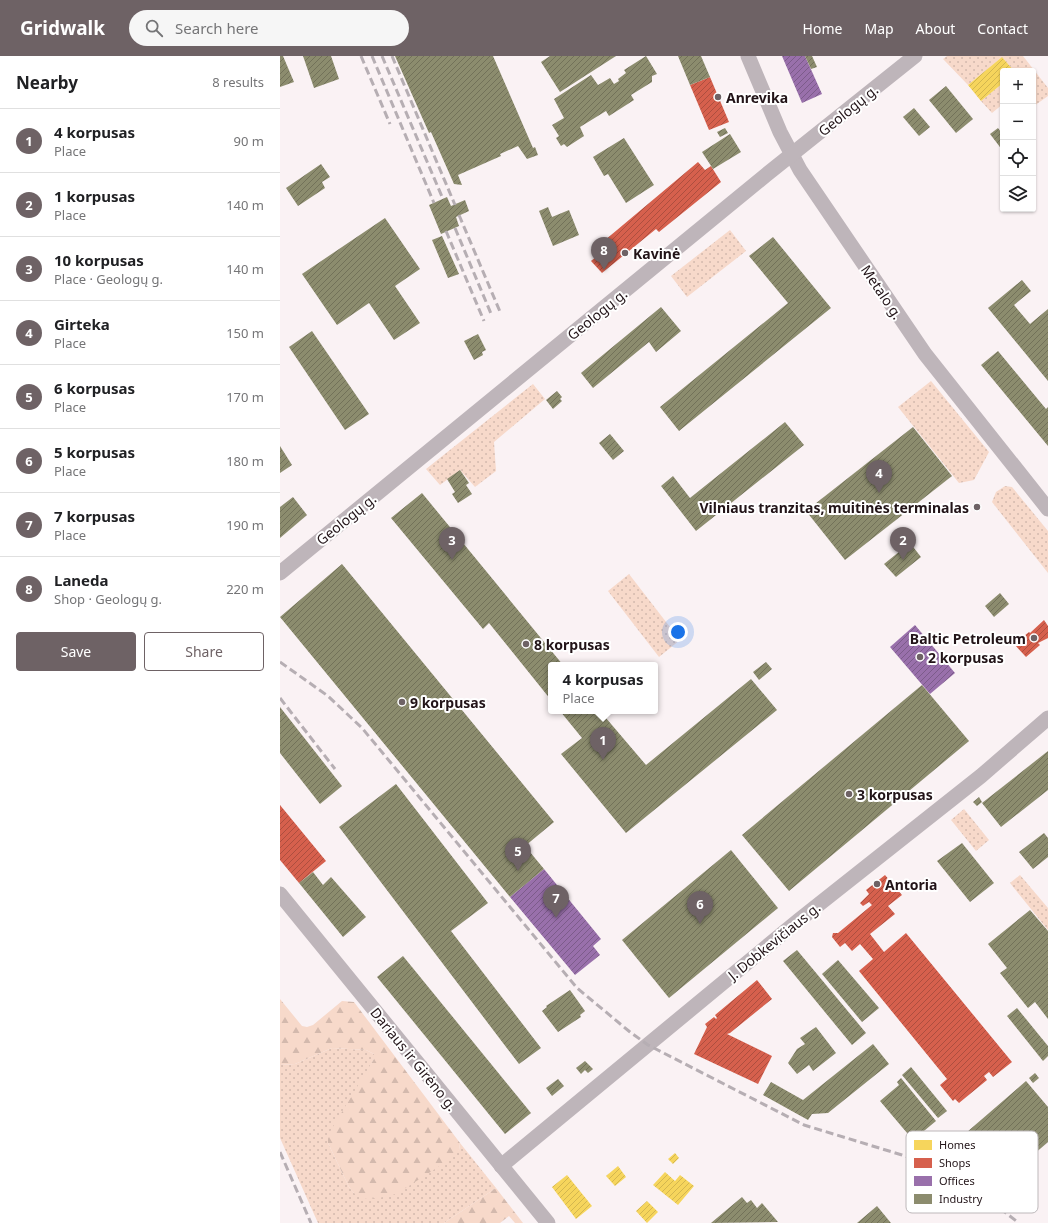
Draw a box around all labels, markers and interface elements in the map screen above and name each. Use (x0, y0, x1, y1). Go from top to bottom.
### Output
search box (129, 10, 409, 46)
text: Gridwalk (20, 15, 105, 41)
icon: search (143, 17, 165, 39)
text: Search here (175, 18, 259, 38)
text: Home (803, 19, 842, 38)
text: Map (864, 19, 894, 38)
text: About (916, 19, 955, 38)
text: Contact (977, 19, 1028, 38)
map controls (1000, 68, 1036, 212)
button: + (1000, 68, 1036, 104)
text: Nearby (16, 71, 78, 94)
text: 8 results (212, 73, 264, 91)
street label: Geologų g. (814, 80, 882, 140)
place label: Anrevika (726, 88, 788, 107)
marker: Anrevika (713, 92, 723, 102)
button: − (1000, 104, 1036, 140)
text: 4 korpusas (54, 122, 135, 142)
text: 1 (25, 132, 33, 150)
text: 90 m (234, 132, 264, 150)
button: locate (1000, 140, 1036, 176)
text: Place (54, 142, 86, 160)
button: layers (1000, 176, 1036, 212)
text: 1 korpusas (54, 186, 135, 206)
text: 2 (25, 196, 33, 214)
text: 140 m (226, 196, 264, 214)
text: Place (54, 206, 86, 224)
pin: 8 (591, 237, 617, 270)
place label: Kavinė (633, 244, 680, 263)
marker: Kavinė (620, 248, 630, 258)
text: 10 korpusas (54, 250, 144, 270)
text: 3 (25, 260, 33, 278)
text: 140 m (226, 260, 264, 278)
street label: Metalo g. (857, 261, 907, 323)
text: Place · Geologų g. (54, 270, 163, 288)
street label: Geologų g. (563, 284, 631, 344)
text: Girteka (54, 314, 110, 334)
text: 4 (25, 324, 33, 342)
text: 150 m (226, 324, 264, 342)
text: Place (54, 334, 86, 352)
text: 6 korpusas (54, 378, 135, 398)
text: 5 (25, 388, 33, 406)
text: 170 m (226, 388, 264, 406)
text: Place (54, 398, 86, 416)
text: 5 korpusas (54, 442, 135, 462)
text: 6 (25, 452, 33, 470)
text: 180 m (226, 452, 264, 470)
pin: 4 (866, 460, 892, 493)
text: Place (54, 462, 86, 480)
street label: Geologų g. (312, 489, 380, 549)
place label: Vilniaus tranzitas, muitinės terminalas (699, 498, 969, 517)
marker: Vilniaus tranzitas, muitinės terminalas (972, 502, 982, 512)
text: 7 korpusas (54, 506, 135, 526)
text: 7 (25, 516, 33, 534)
text: 190 m (226, 516, 264, 534)
text: Place (54, 526, 86, 544)
pin: 3 (439, 527, 465, 560)
pin: 2 (890, 527, 916, 560)
text: Laneda (54, 570, 109, 590)
text: 8 (25, 580, 33, 598)
text: 220 m (226, 580, 264, 598)
text: Shop · Geologų g. (54, 590, 162, 608)
your location (668, 622, 688, 642)
place label: Baltic Petroleum (910, 629, 1026, 648)
button: Save (16, 632, 136, 671)
button: Share (144, 632, 264, 671)
marker: Baltic Petroleum (1029, 633, 1039, 643)
place label: 8 korpusas (534, 635, 610, 654)
marker: 8 korpusas (521, 639, 531, 649)
place label: 2 korpusas (928, 648, 1004, 667)
marker: 2 korpusas (915, 652, 925, 662)
popup (548, 662, 658, 714)
text: 4 korpusas (562, 669, 644, 689)
text: Place (562, 689, 595, 707)
place label: 9 korpusas (410, 693, 486, 712)
marker: 9 korpusas (397, 697, 407, 707)
pin: 1 (590, 727, 616, 760)
place label: 3 korpusas (857, 785, 933, 804)
marker: 3 korpusas (844, 789, 854, 799)
pin: 5 (505, 838, 531, 871)
place label: Antoria (885, 875, 937, 894)
marker: Antoria (872, 879, 882, 889)
pin: 7 (543, 885, 569, 918)
pin: 6 (687, 891, 713, 924)
street label: J. Dobkevičiaus g. (722, 898, 824, 985)
street label: Dariaus ir Girėno g. (366, 1003, 462, 1115)
legend (906, 1131, 1038, 1213)
text: Homes (939, 1137, 976, 1152)
text: Shops (939, 1155, 971, 1170)
text: Offices (939, 1173, 975, 1188)
text: Industry (939, 1191, 983, 1206)

